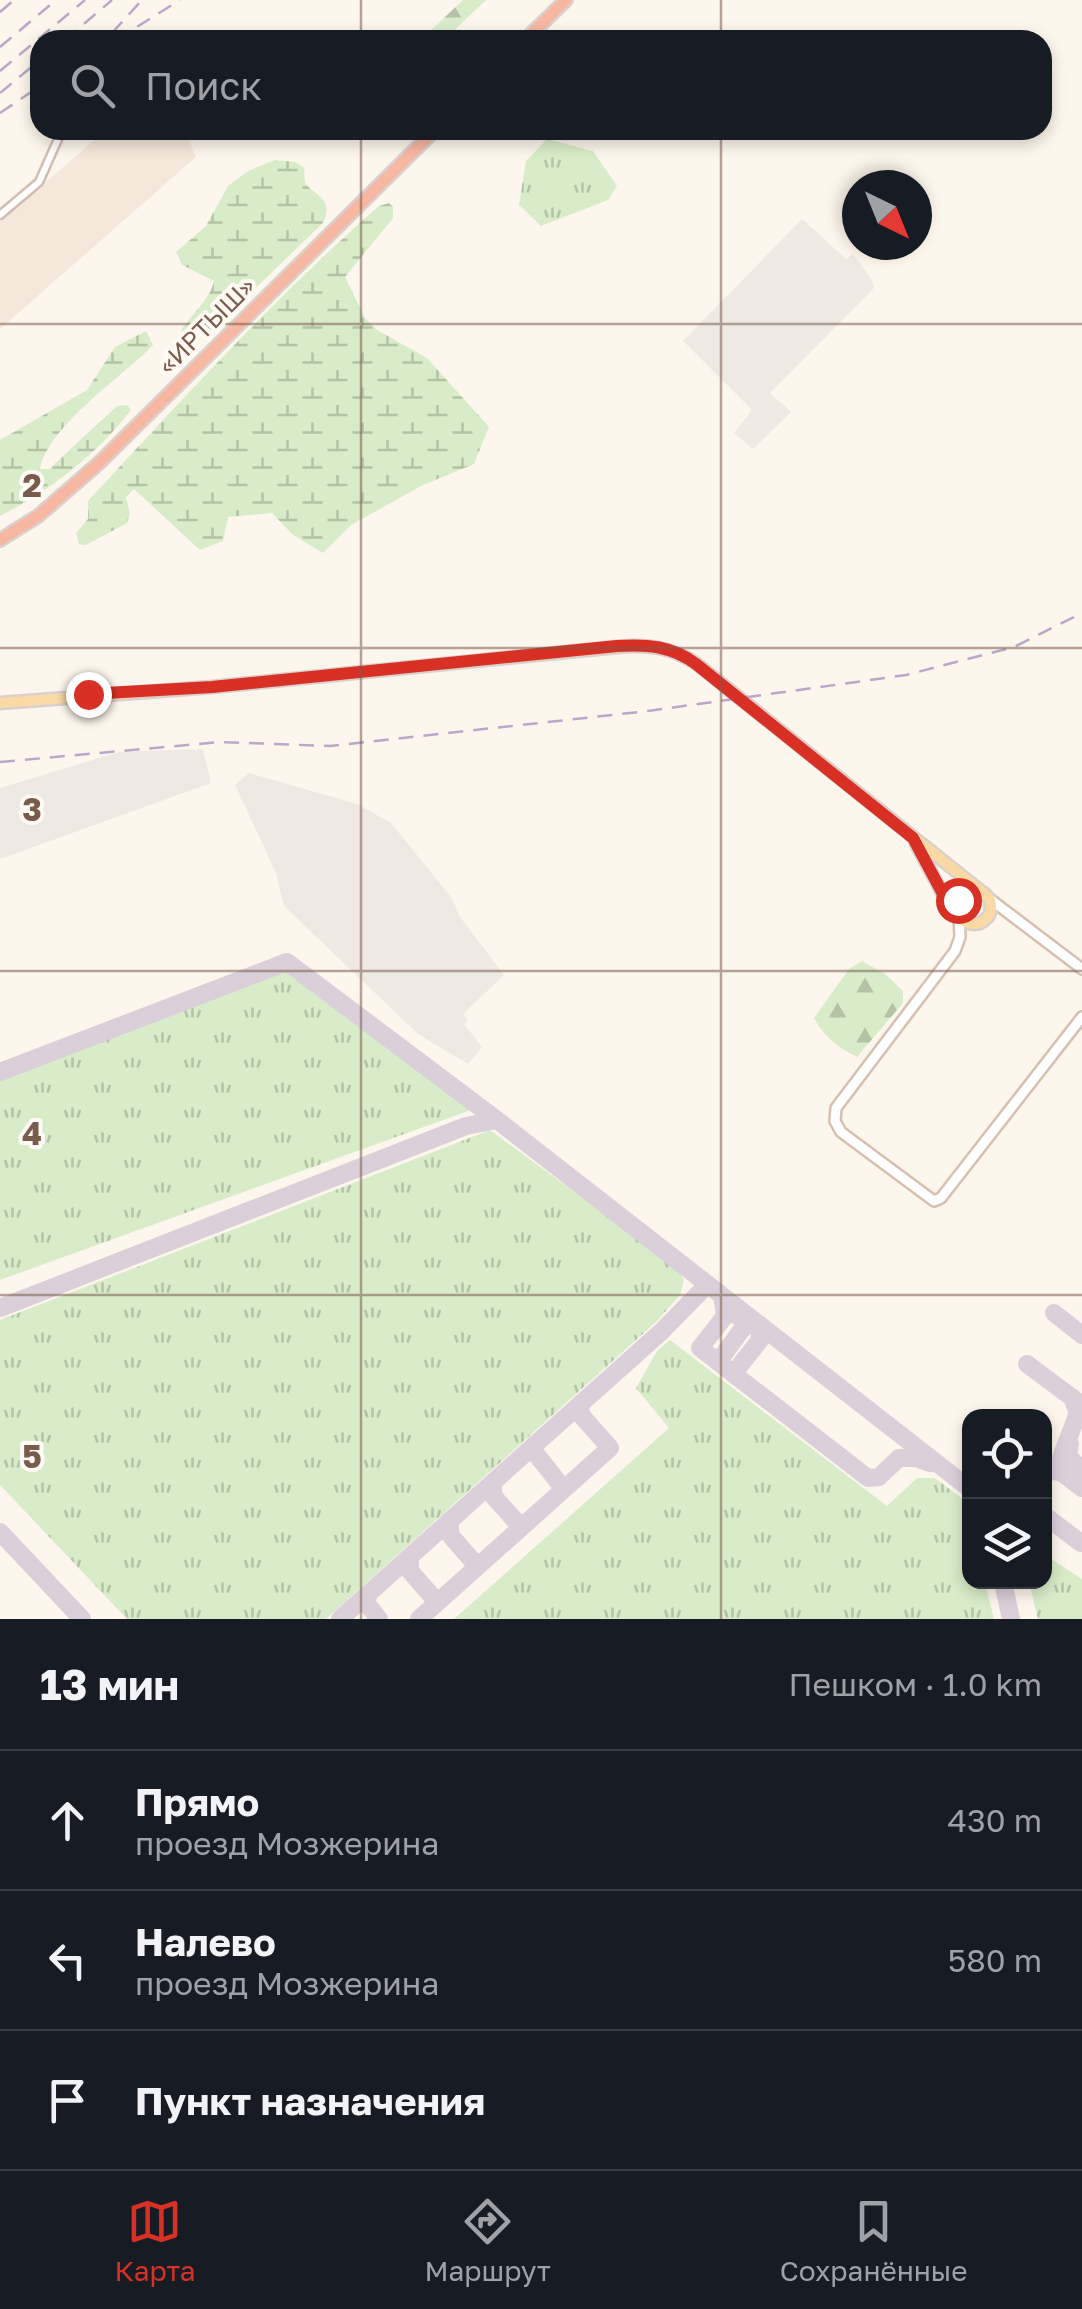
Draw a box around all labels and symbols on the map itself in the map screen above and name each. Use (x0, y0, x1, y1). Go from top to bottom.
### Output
north arrow (842, 170, 932, 260)
street label: «ИРТЫШ» (151, 270, 261, 380)
text: 2 (22, 466, 42, 504)
route end (66, 672, 112, 718)
text: 3 (22, 790, 42, 828)
route start (936, 878, 982, 924)
text: 4 (22, 1114, 42, 1152)
text: 5 (22, 1437, 42, 1475)

